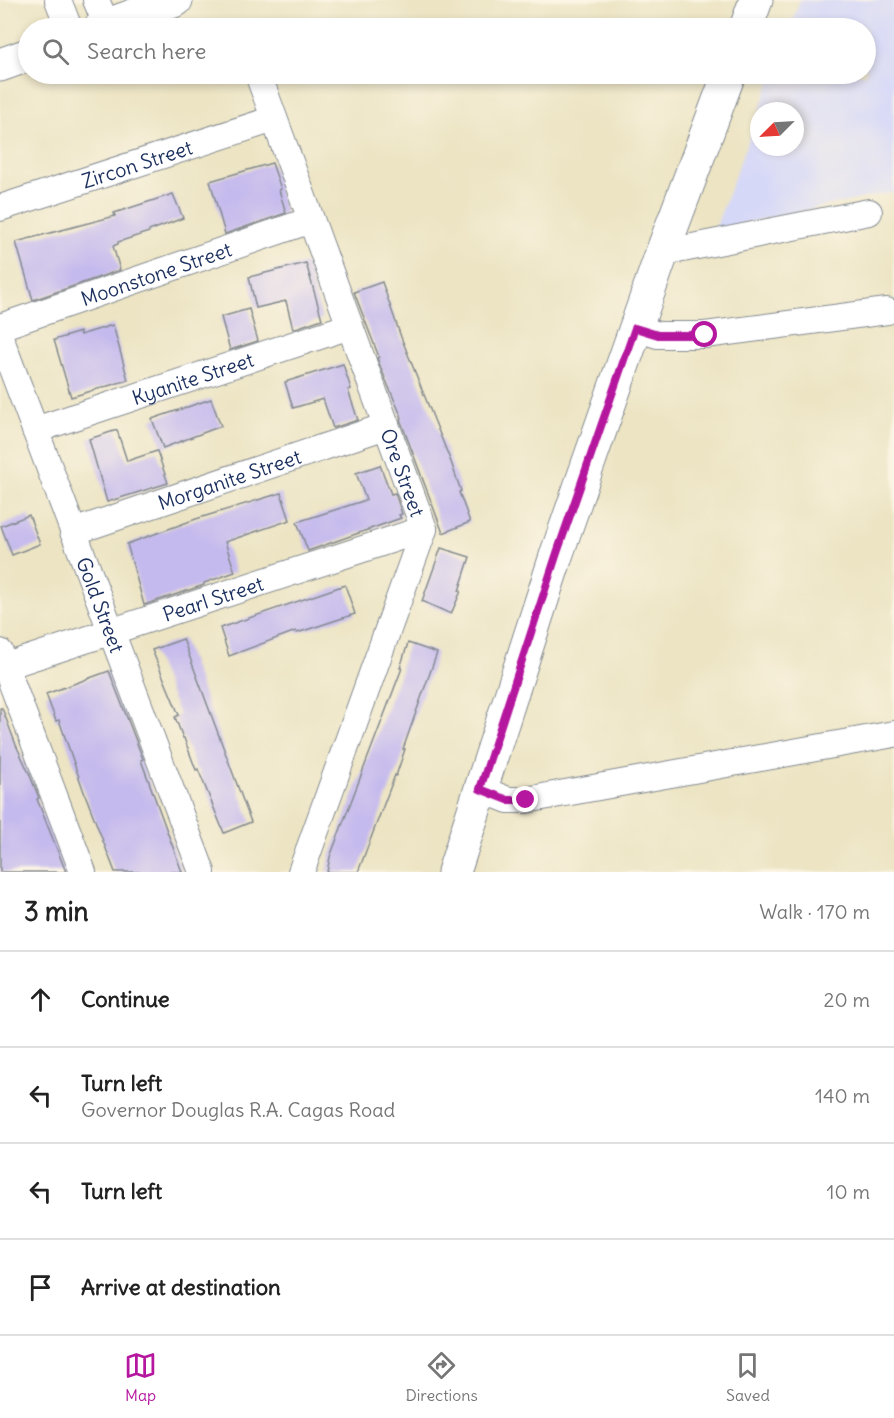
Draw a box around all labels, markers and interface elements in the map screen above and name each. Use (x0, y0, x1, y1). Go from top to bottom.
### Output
search box (18, 18, 876, 84)
icon: search (39, 35, 72, 68)
text: Search here (87, 37, 206, 65)
north arrow (750, 102, 804, 156)
street label: Zircon Street (78, 134, 196, 193)
street label: Moonstone Street (77, 236, 235, 311)
route start (691, 321, 717, 347)
street label: Kyanite Street (129, 346, 257, 410)
street label: Ore Street (376, 425, 431, 520)
street label: Morganite Street (155, 443, 304, 515)
street label: Gold Street (72, 553, 130, 656)
street label: Pearl Street (159, 570, 267, 626)
route end (512, 786, 538, 812)
text: 3 min (24, 895, 89, 928)
text: Walk · 170 m (759, 899, 870, 924)
icon: ahead (24, 983, 57, 1016)
text: Continue (81, 985, 170, 1013)
text: 20 m (824, 987, 870, 1012)
text: Turn left (81, 1069, 162, 1097)
icon: left (24, 1079, 57, 1112)
text: 140 m (815, 1083, 870, 1108)
text: Governor Douglas R.A. Cagas Road (81, 1097, 395, 1122)
icon: left (24, 1175, 57, 1208)
text: Turn left (81, 1177, 162, 1205)
text: 10 m (827, 1179, 870, 1204)
icon: arrive (24, 1271, 57, 1304)
text: Arrive at destination (81, 1273, 281, 1301)
tab: Map (124, 1349, 157, 1405)
tab: Directions (405, 1349, 478, 1405)
tab: Saved (726, 1349, 770, 1405)

